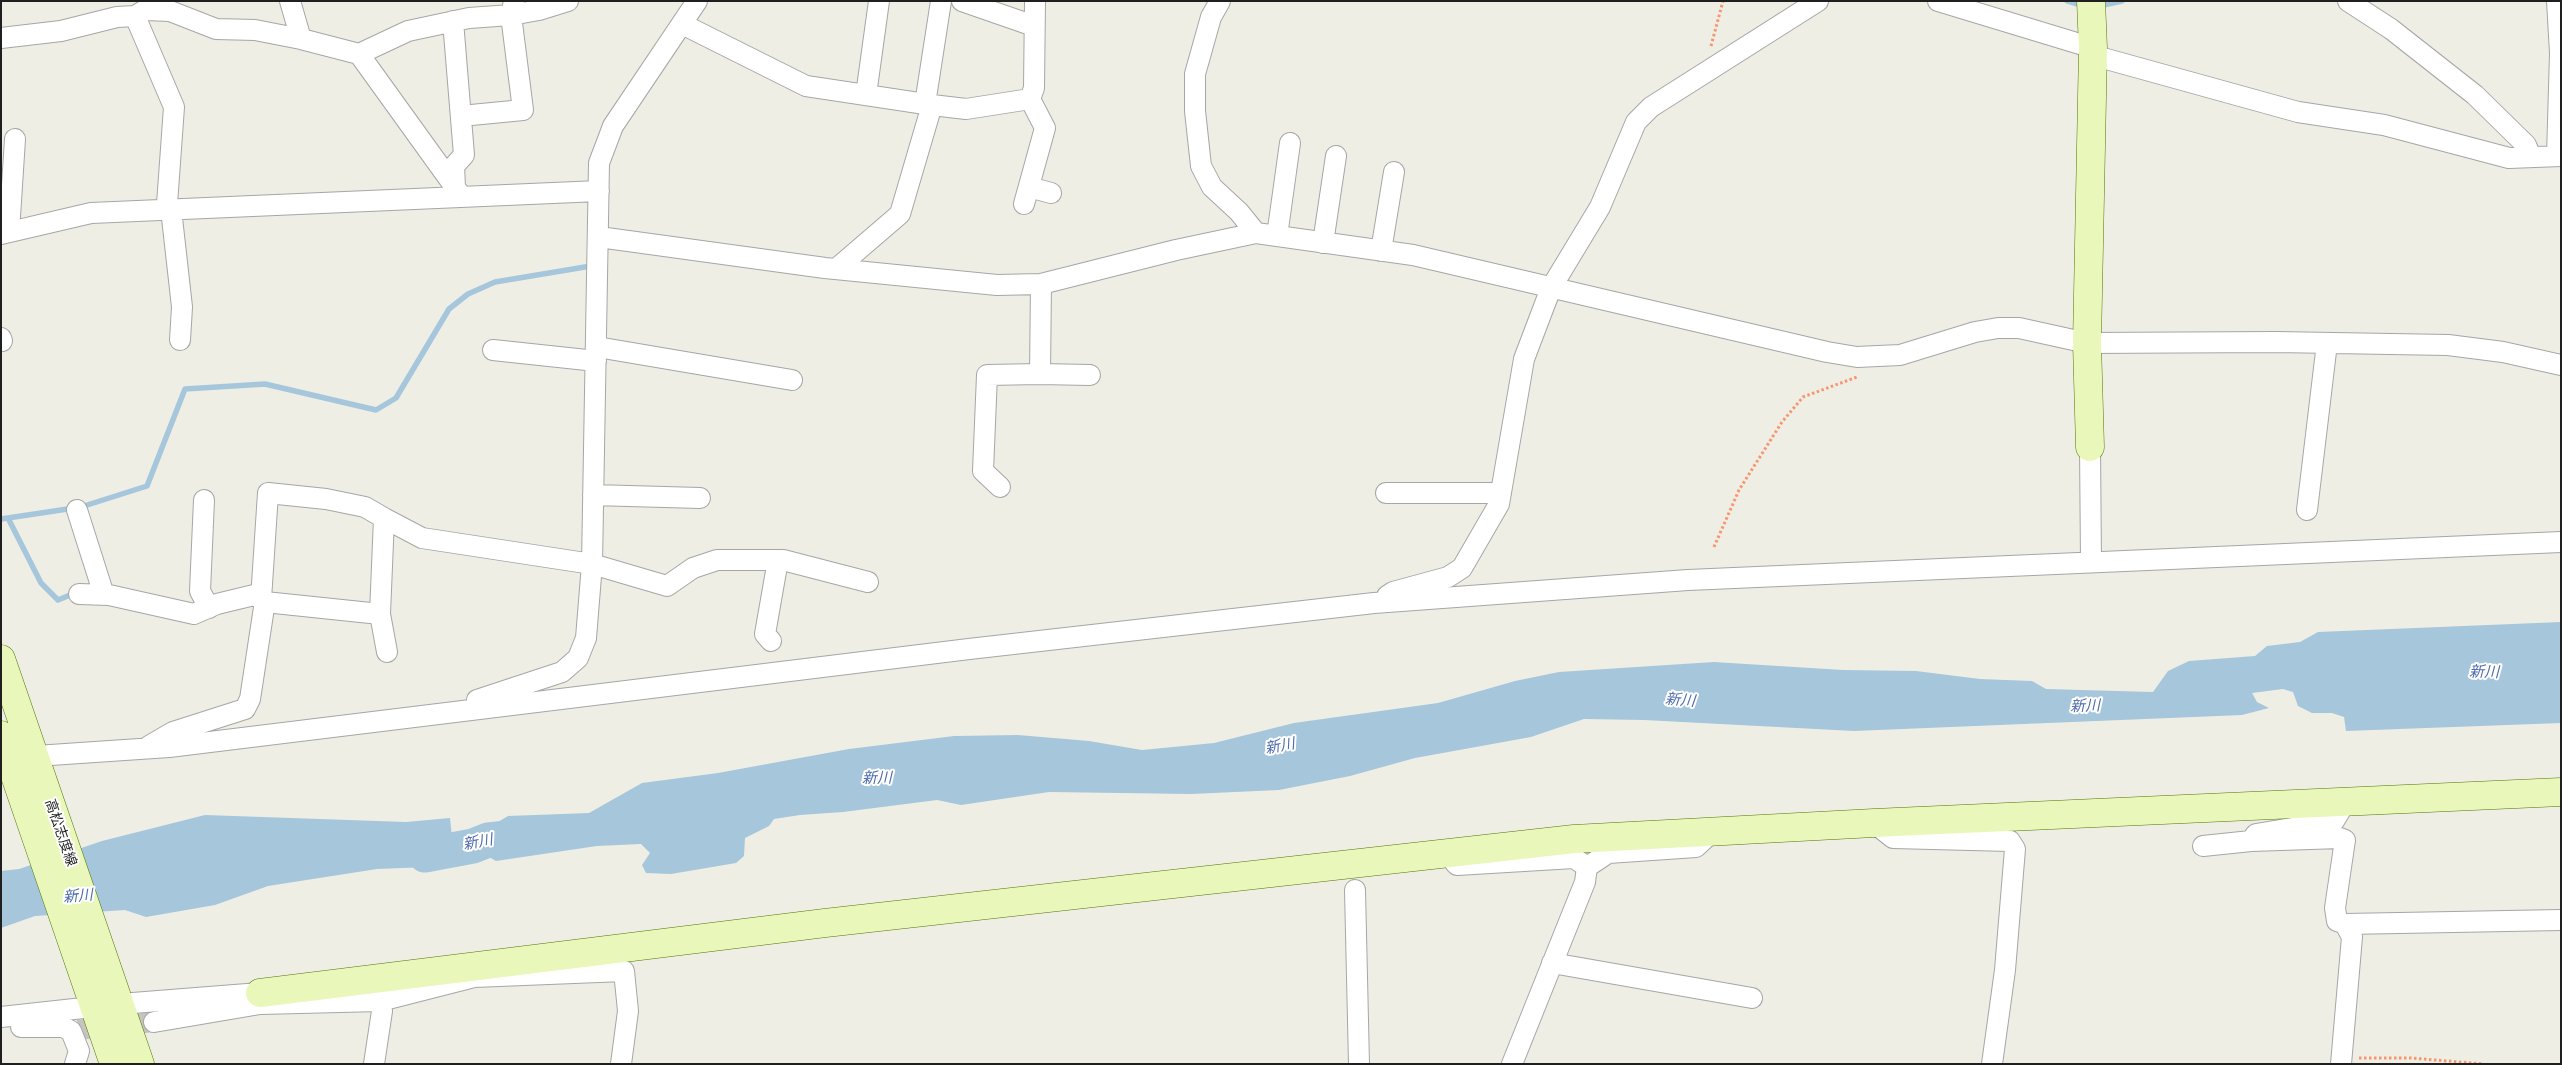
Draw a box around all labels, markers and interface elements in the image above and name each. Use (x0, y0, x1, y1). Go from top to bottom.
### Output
water label: 新川 (2469, 664, 2499, 682)
water label: 新川 (1664, 691, 1696, 711)
water label: 新川 (2070, 697, 2100, 717)
water label: 新川 (1264, 735, 1296, 759)
water label: 新川 (862, 770, 892, 788)
street label: 高松志度線 (41, 797, 79, 869)
water label: 新川 (462, 831, 494, 855)
water label: 新川 (62, 887, 94, 907)

